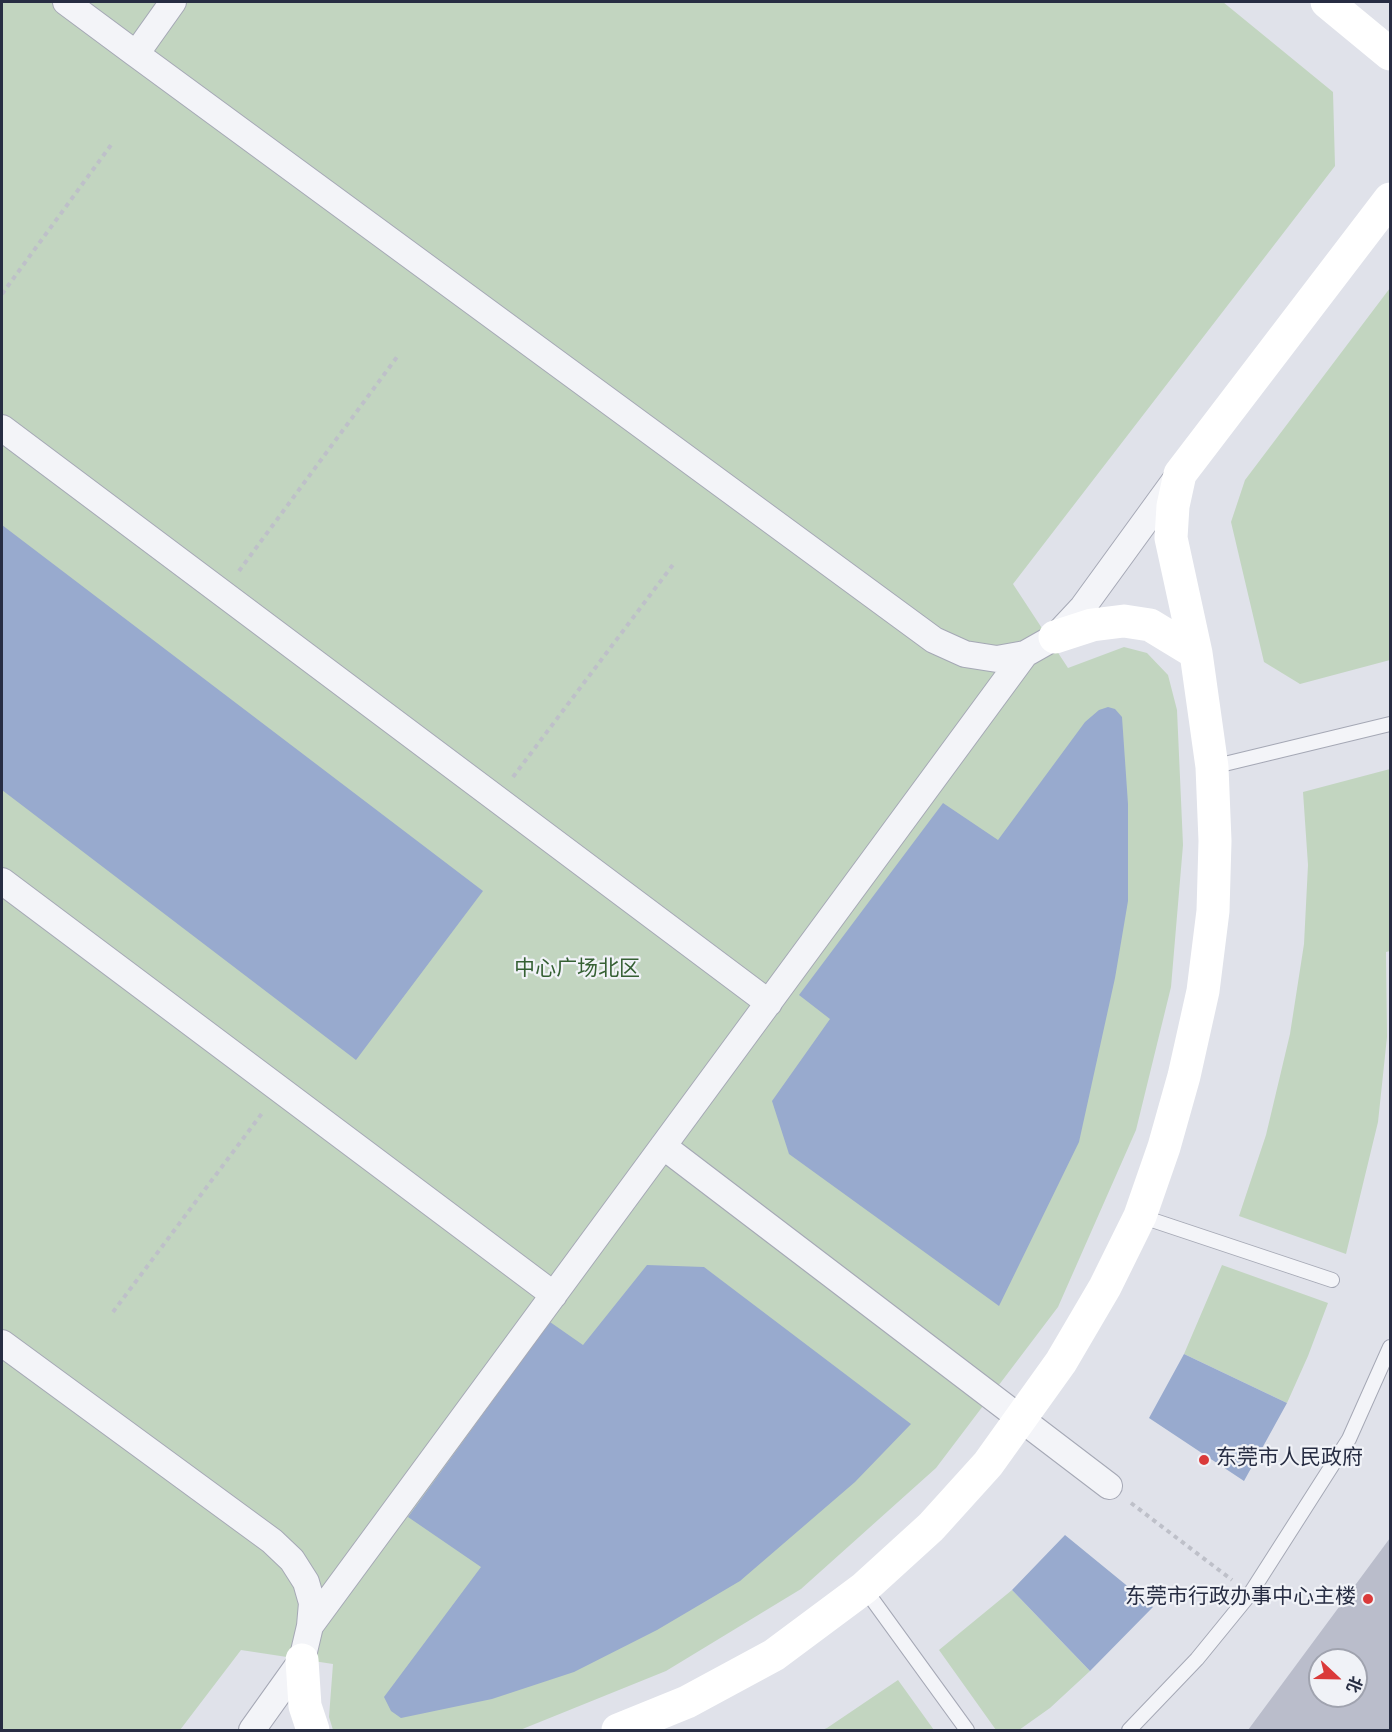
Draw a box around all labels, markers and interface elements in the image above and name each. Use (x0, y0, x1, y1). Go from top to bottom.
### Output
park label: 中心广场北区 (514, 958, 640, 984)
place label: 东莞市人民政府 (1216, 1447, 1363, 1473)
marker: 东莞市人民政府 (1197, 1453, 1211, 1467)
place label: 东莞市行政办事中心主楼 (1125, 1586, 1356, 1612)
marker: 东莞市行政办事中心主楼 (1361, 1592, 1375, 1606)
north arrow (1308, 1648, 1368, 1708)
text: 北 (1341, 1673, 1365, 1695)

